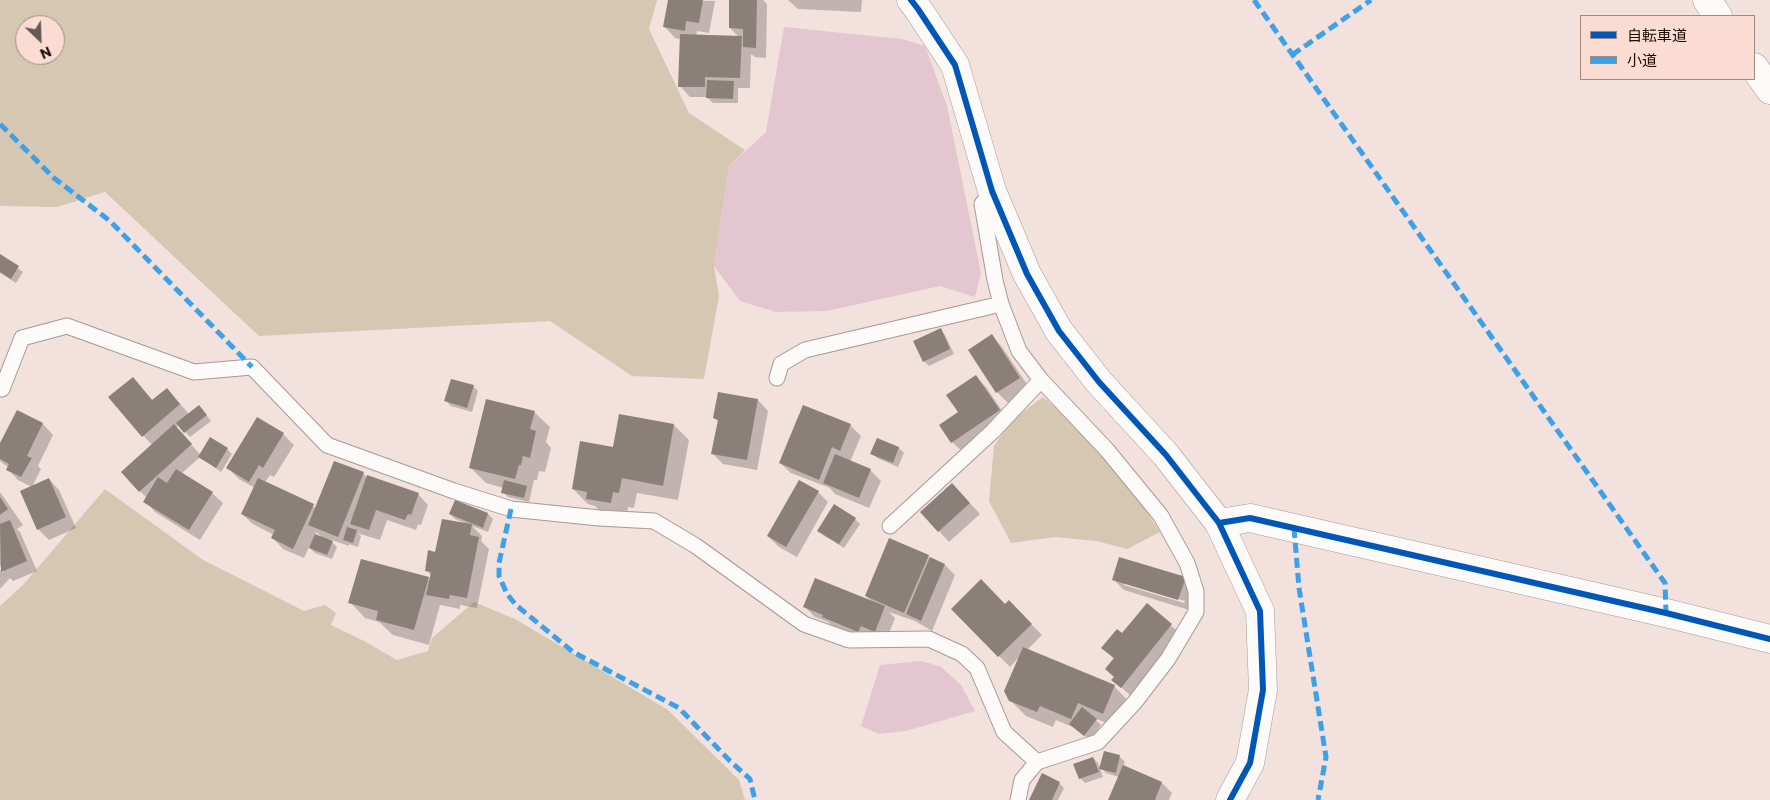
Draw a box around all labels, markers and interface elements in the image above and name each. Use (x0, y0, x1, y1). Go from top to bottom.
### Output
north arrow (15, 15, 65, 65)
legend (1580, 15, 1755, 80)
text: 自転車道 (1627, 26, 1687, 44)
text: N (38, 43, 54, 63)
text: 小道 (1627, 51, 1657, 69)

